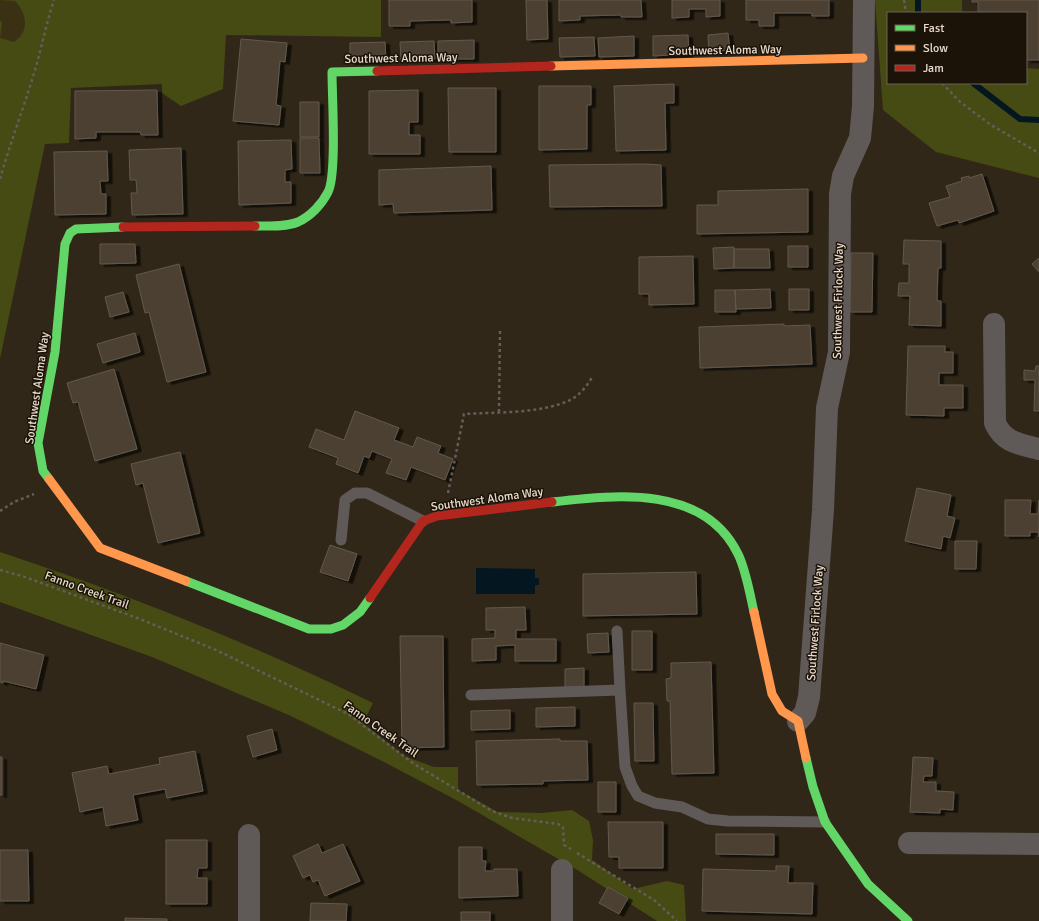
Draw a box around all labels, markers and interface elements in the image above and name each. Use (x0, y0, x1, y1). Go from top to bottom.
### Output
legend (887, 12, 1027, 84)
text: Fast (923, 21, 944, 36)
text: Slow (923, 41, 948, 56)
street label: Southwest Aloma Way (668, 42, 782, 59)
street label: Southwest Aloma Way (344, 50, 458, 67)
text: Jam (923, 61, 944, 76)
street label: Southwest Firlock Way (830, 243, 847, 359)
street label: Southwest Aloma Way (22, 331, 53, 445)
street label: Southwest Aloma Way (430, 484, 544, 515)
street label: Southwest Firlock Way (804, 564, 827, 681)
street label: Fanno Creek Trail (43, 568, 131, 613)
street label: Fanno Creek Trail (340, 698, 422, 761)

